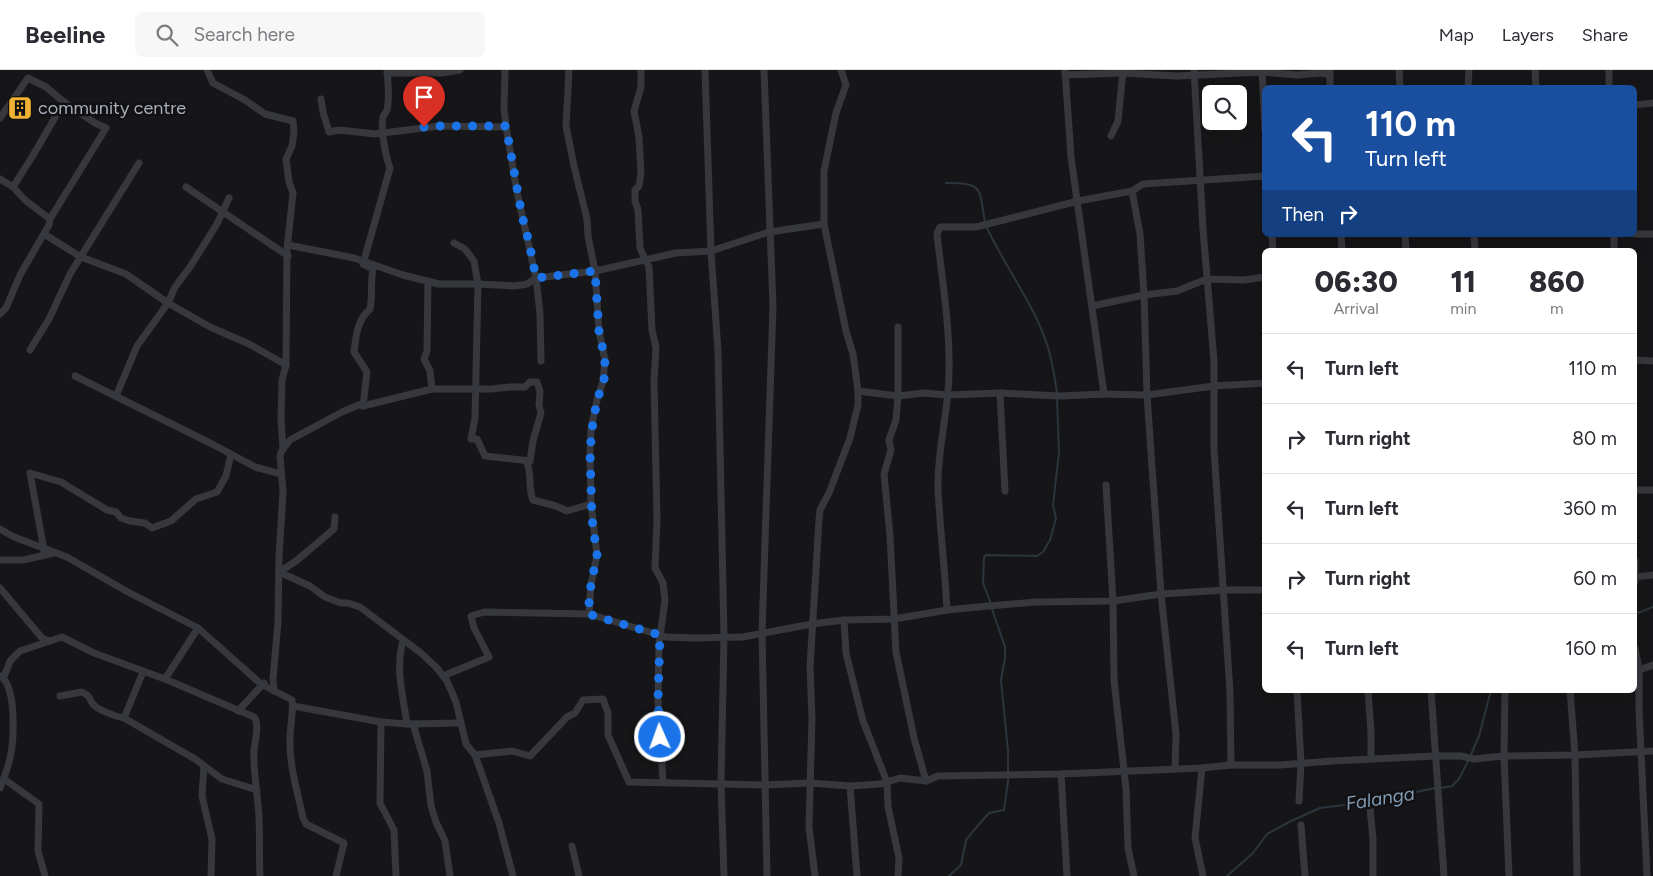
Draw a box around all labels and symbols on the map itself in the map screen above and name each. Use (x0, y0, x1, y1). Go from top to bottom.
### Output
pin (403, 76, 445, 127)
building icon: community centre (7, 95, 33, 121)
place label: community centre (38, 97, 186, 119)
position arrow (633, 710, 685, 762)
water label: Falanga (1344, 782, 1416, 815)

